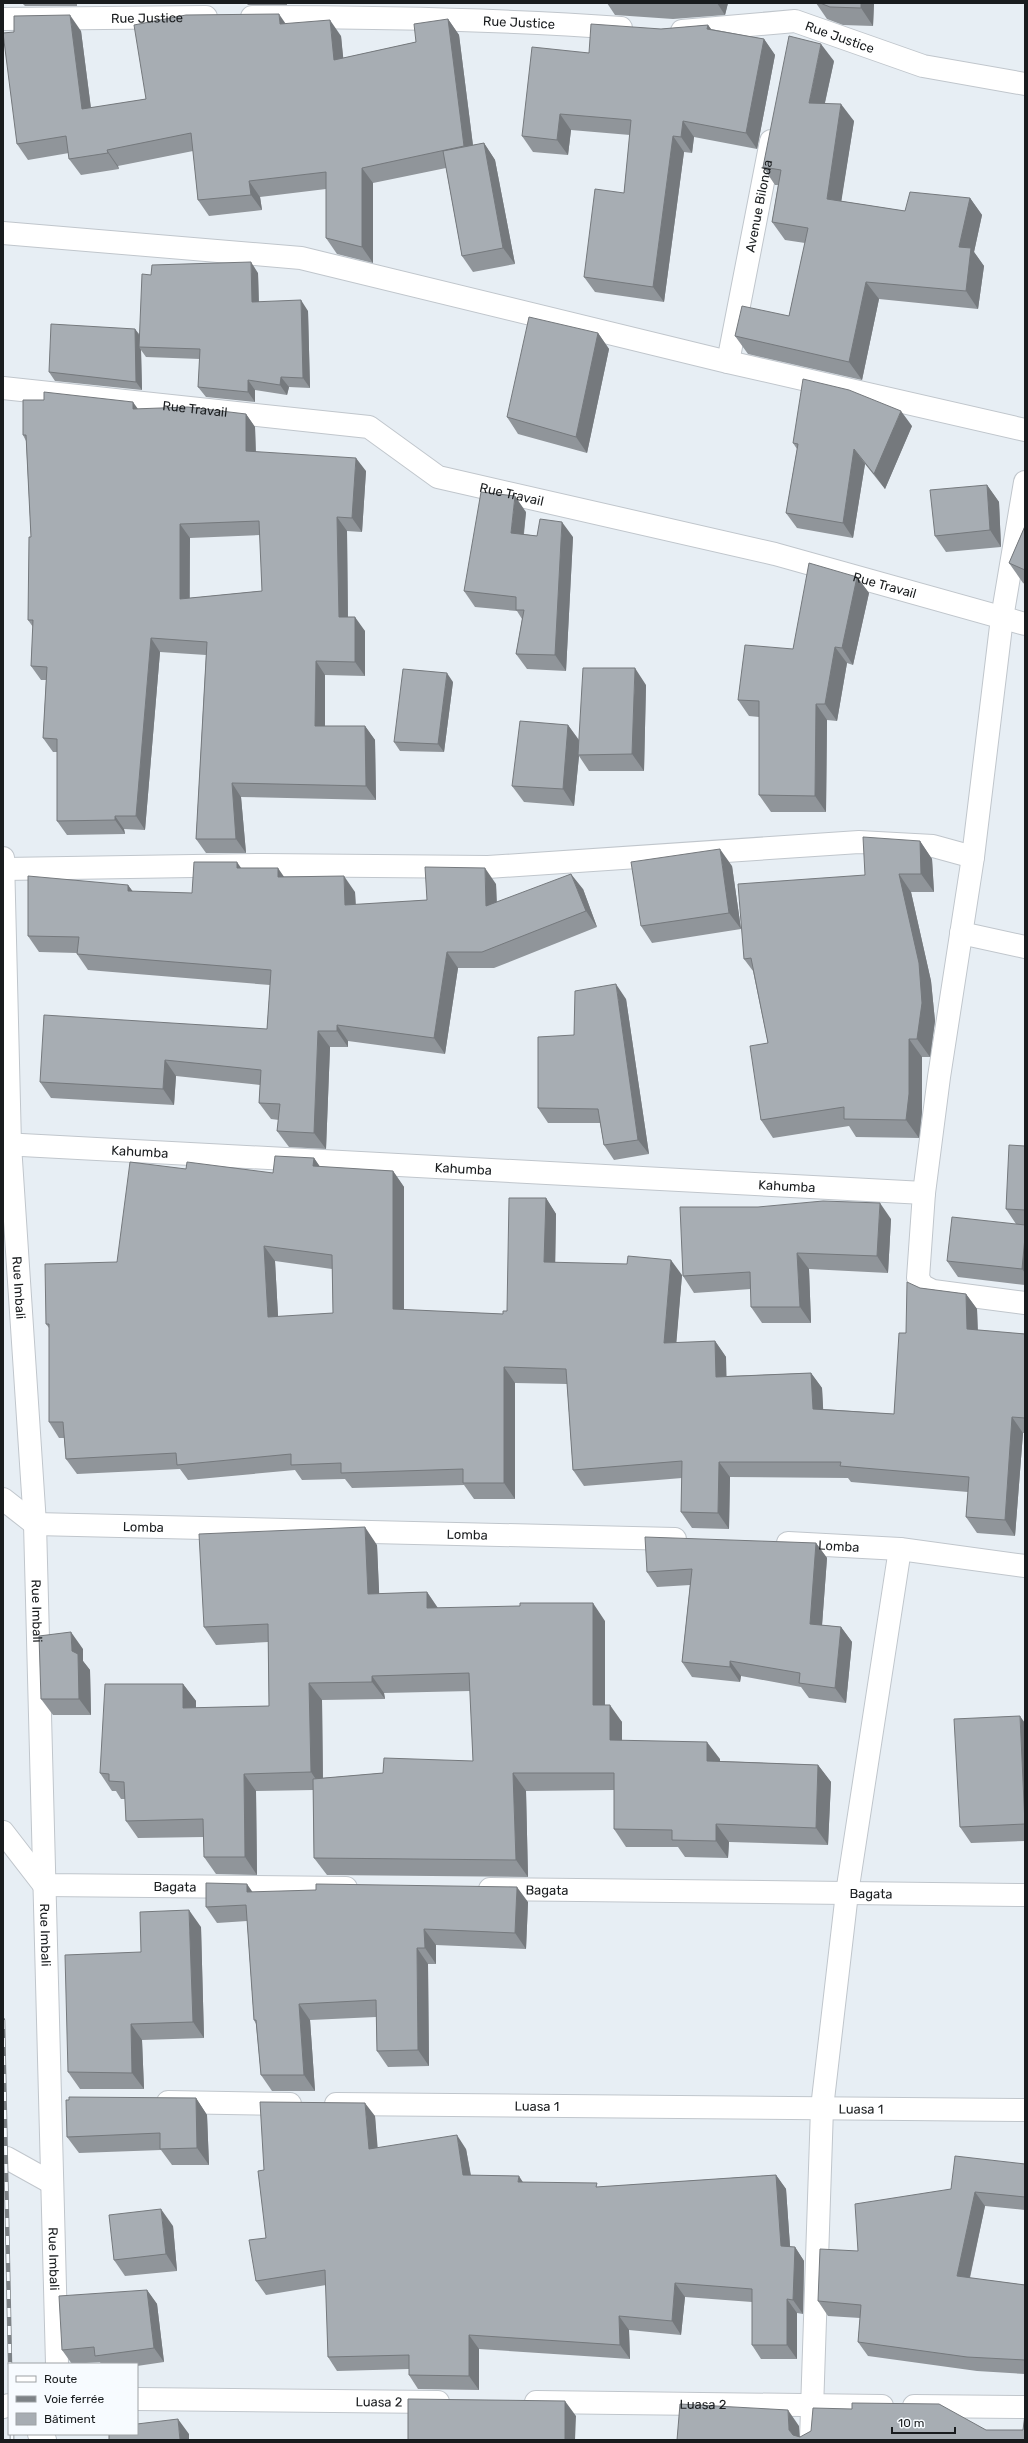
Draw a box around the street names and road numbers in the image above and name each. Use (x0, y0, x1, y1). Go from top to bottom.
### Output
street label: Rue Justice (111, 10, 183, 25)
street label: Rue Justice (483, 13, 555, 31)
street label: Rue Justice (803, 18, 876, 56)
street label: Avenue Bilonda (742, 158, 775, 254)
street label: Rue Travail (162, 398, 228, 419)
street label: Rue Travail (478, 479, 545, 508)
street label: Rue Travail (851, 569, 918, 601)
street label: Kahumba (111, 1142, 169, 1160)
street label: Kahumba (434, 1159, 492, 1178)
street label: Kahumba (758, 1177, 816, 1195)
street label: Rue Imbali (10, 1256, 29, 1320)
street label: Lomba (123, 1519, 164, 1535)
street label: Lomba (447, 1526, 488, 1542)
street label: Lomba (818, 1537, 860, 1554)
street label: Rue Imbali (29, 1579, 46, 1643)
street label: Bagata (153, 1879, 197, 1895)
street label: Bagata (525, 1882, 569, 1898)
street label: Bagata (849, 1886, 893, 1902)
street label: Rue Imbali (37, 1903, 54, 1967)
street label: Luasa 1 (515, 2098, 559, 2113)
street label: Luasa 1 (839, 2101, 883, 2116)
street label: Rue Imbali (46, 2227, 63, 2291)
street label: Luasa 2 (356, 2394, 402, 2409)
street label: Luasa 2 (680, 2396, 726, 2412)

